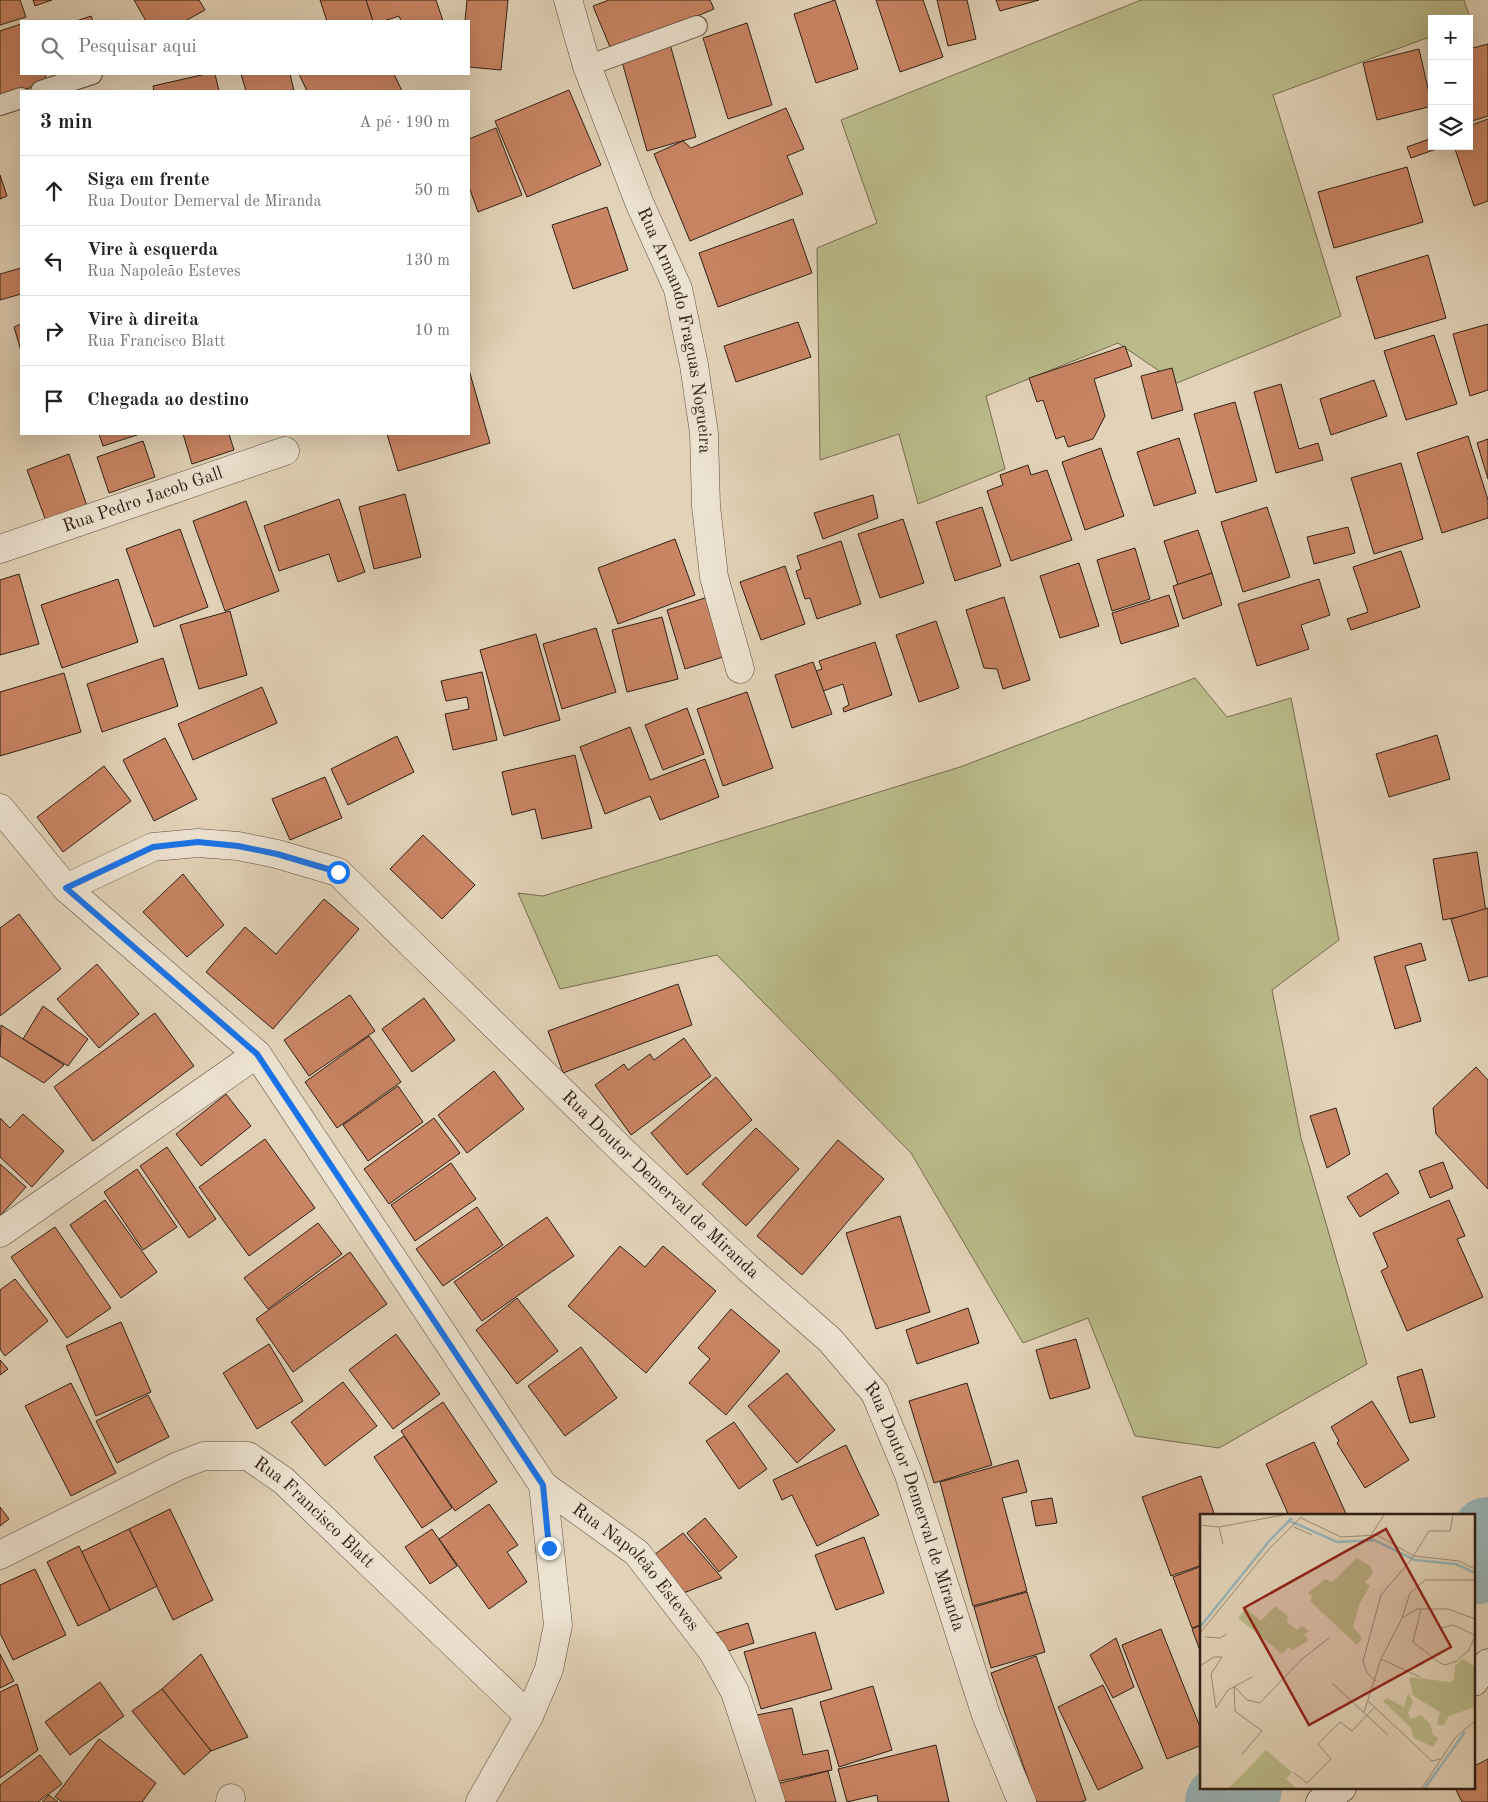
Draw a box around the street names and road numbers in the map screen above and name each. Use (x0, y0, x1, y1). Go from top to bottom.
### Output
street label: Rua Armando Fraguas Nogueira (634, 205, 714, 454)
street label: Rua Pedro Jacob Gall (60, 464, 225, 536)
street label: Rua Doutor Demerval de Miranda (558, 1087, 762, 1282)
street label: Rua Doutor Demerval de Miranda (861, 1378, 968, 1634)
street label: Rua Francisco Blatt (250, 1454, 378, 1571)
street label: Rua Napoleão Esteves (569, 1500, 702, 1634)

